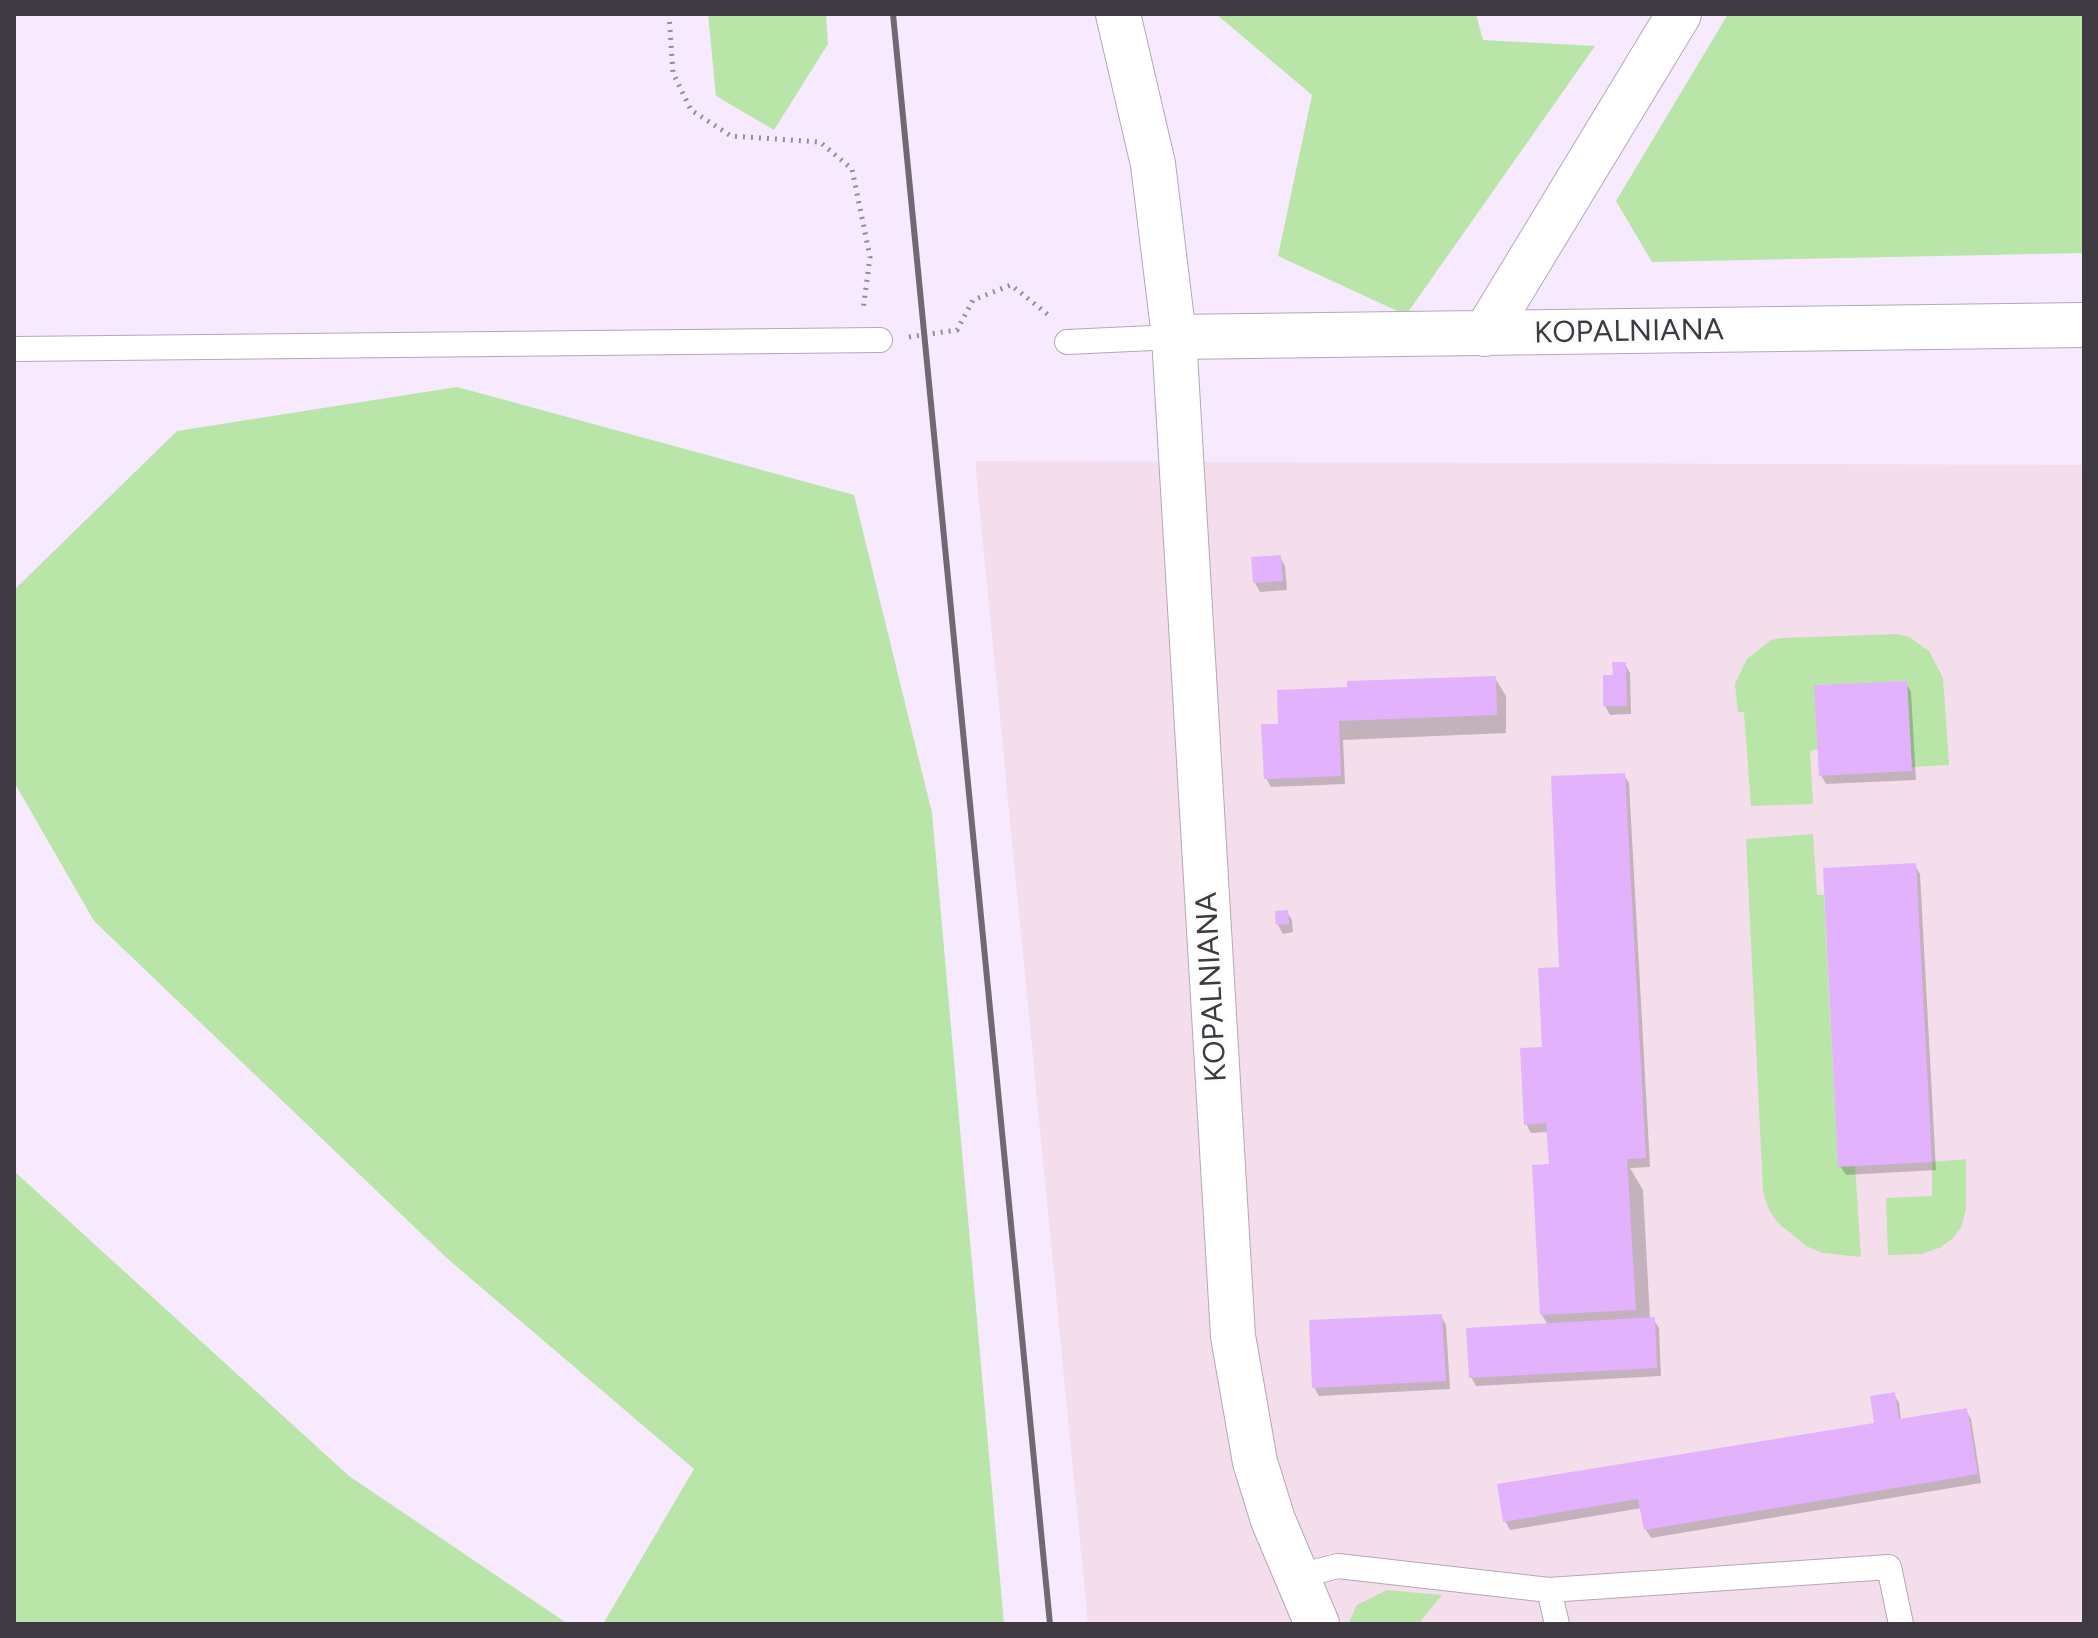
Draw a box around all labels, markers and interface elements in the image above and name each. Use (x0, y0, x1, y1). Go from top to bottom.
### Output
street label: KOPALNIANA (1534, 312, 1724, 352)
street label: KOPALNIANA (1189, 891, 1235, 1083)

